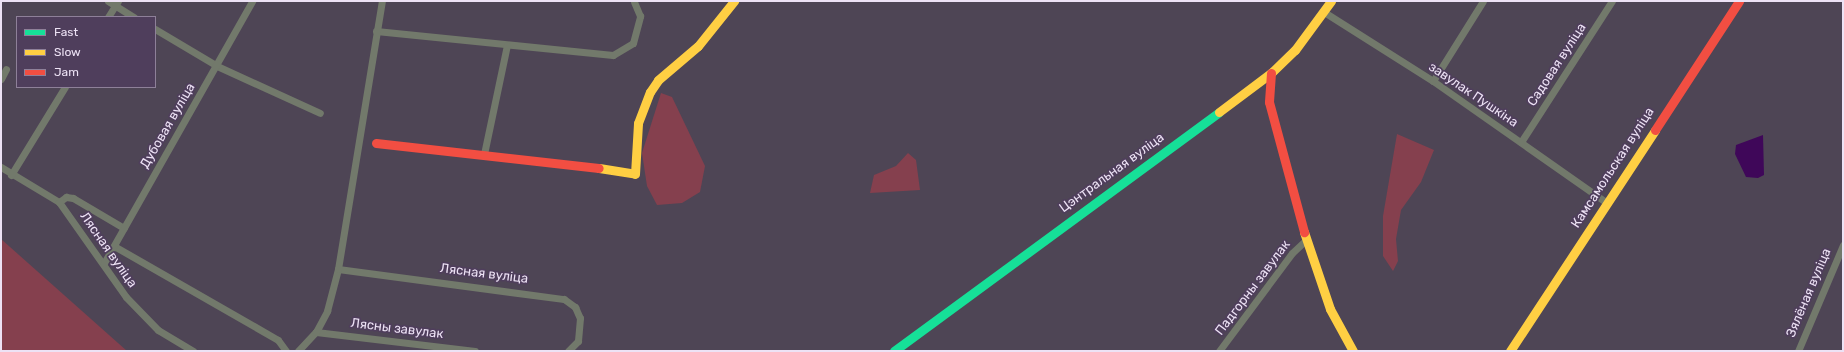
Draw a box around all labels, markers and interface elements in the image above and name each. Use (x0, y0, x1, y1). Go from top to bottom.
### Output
legend (16, 16, 156, 88)
street label: Садовая вуліца (1524, 21, 1590, 109)
text: Fast (54, 25, 78, 39)
text: Slow (54, 45, 81, 59)
street label: завулак Пушкіна (1425, 59, 1521, 131)
text: Jam (54, 65, 79, 79)
street label: Дубовая вуліца (137, 81, 199, 171)
street label: Камсамольская вуліца (1568, 105, 1658, 231)
street label: Цэнтральная вуліца (1057, 130, 1167, 216)
street label: Лясная вуліца (76, 209, 140, 291)
street label: Падгорны завулак (1212, 237, 1294, 339)
street label: Зялёная вуліца (1783, 246, 1835, 340)
street label: Лясная вуліца (439, 261, 529, 287)
street label: Лясны завулак (350, 316, 444, 342)

